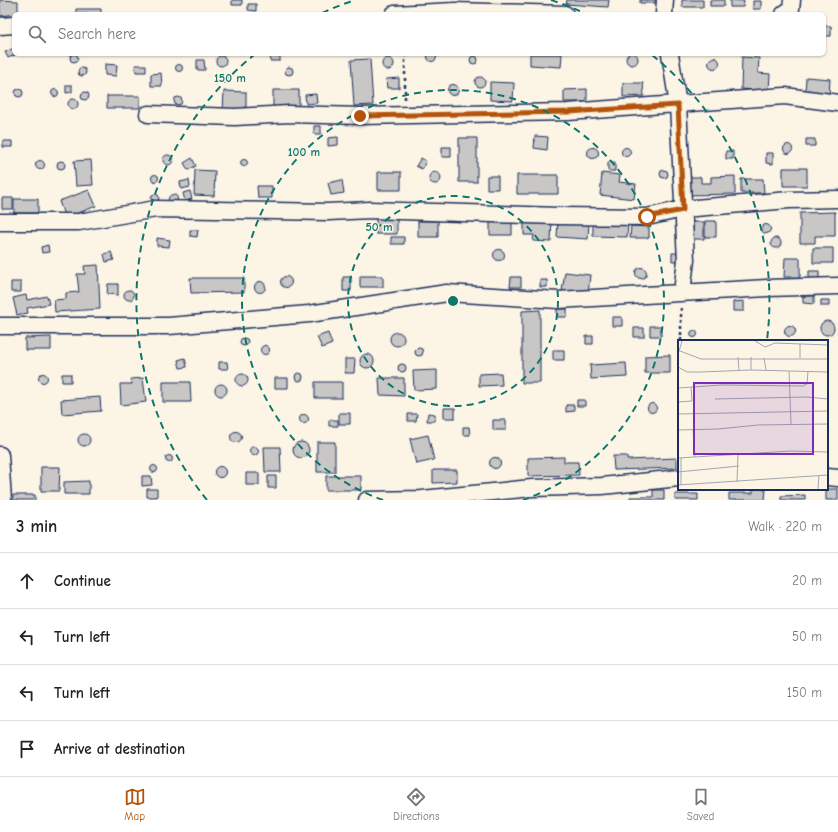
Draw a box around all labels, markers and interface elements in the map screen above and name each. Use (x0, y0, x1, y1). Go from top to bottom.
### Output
search box (12, 12, 826, 56)
icon: search (26, 23, 48, 45)
text: Search here (58, 25, 136, 43)
text: 150 m (214, 71, 246, 85)
route end (351, 107, 369, 125)
text: 100 m (288, 145, 320, 159)
route start (638, 208, 656, 226)
text: 50 m (365, 220, 393, 234)
centre of rings (446, 294, 460, 308)
inset map (678, 340, 828, 490)
text: 3 min (16, 517, 57, 536)
text: Walk · 220 m (748, 519, 822, 534)
icon: ahead (16, 570, 38, 592)
text: Continue (54, 572, 111, 590)
text: 20 m (792, 573, 822, 588)
icon: left (16, 626, 38, 648)
text: Turn left (54, 628, 110, 646)
text: 50 m (792, 629, 822, 644)
icon: left (16, 682, 38, 704)
text: Turn left (54, 684, 110, 702)
text: 150 m (787, 685, 822, 700)
icon: arrive (16, 738, 38, 760)
text: Arrive at destination (54, 740, 185, 758)
tab: Map (124, 786, 146, 823)
tab: Directions (393, 786, 440, 823)
tab: Saved (687, 786, 714, 823)

